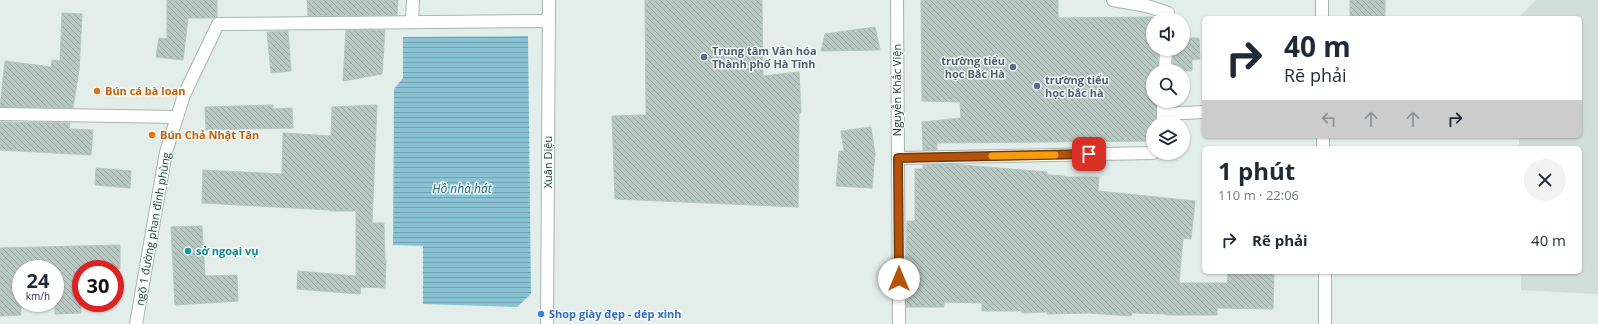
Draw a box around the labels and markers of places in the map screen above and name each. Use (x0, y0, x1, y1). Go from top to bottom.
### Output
place label: Trung tâm Văn hóa Thành phố Hà Tĩnh (712, 43, 817, 71)
marker: Trung tâm Văn hóa Thành phố Hà Tĩnh (699, 52, 709, 62)
place label: trường tiểu học Bắc Hà (941, 53, 1005, 81)
marker: trường tiểu học Bắc Hà (1008, 62, 1018, 72)
place label: trường tiểu học bắc hà (1045, 72, 1109, 100)
marker: trường tiểu học bắc hà (1032, 81, 1042, 91)
place label: Bún cá bà loan (105, 83, 185, 98)
marker: Bún cá bà loan (92, 86, 102, 96)
place label: Bún Chả Nhật Tân (160, 127, 259, 142)
marker: Bún Chả Nhật Tân (147, 130, 157, 140)
pin (1072, 137, 1106, 171)
place label: sở ngoại vụ (196, 243, 258, 258)
marker: sở ngoại vụ (183, 246, 193, 256)
place label: Shop giày đẹp - dép xinh (549, 306, 682, 321)
marker: Shop giày đẹp - dép xinh (536, 309, 546, 319)

